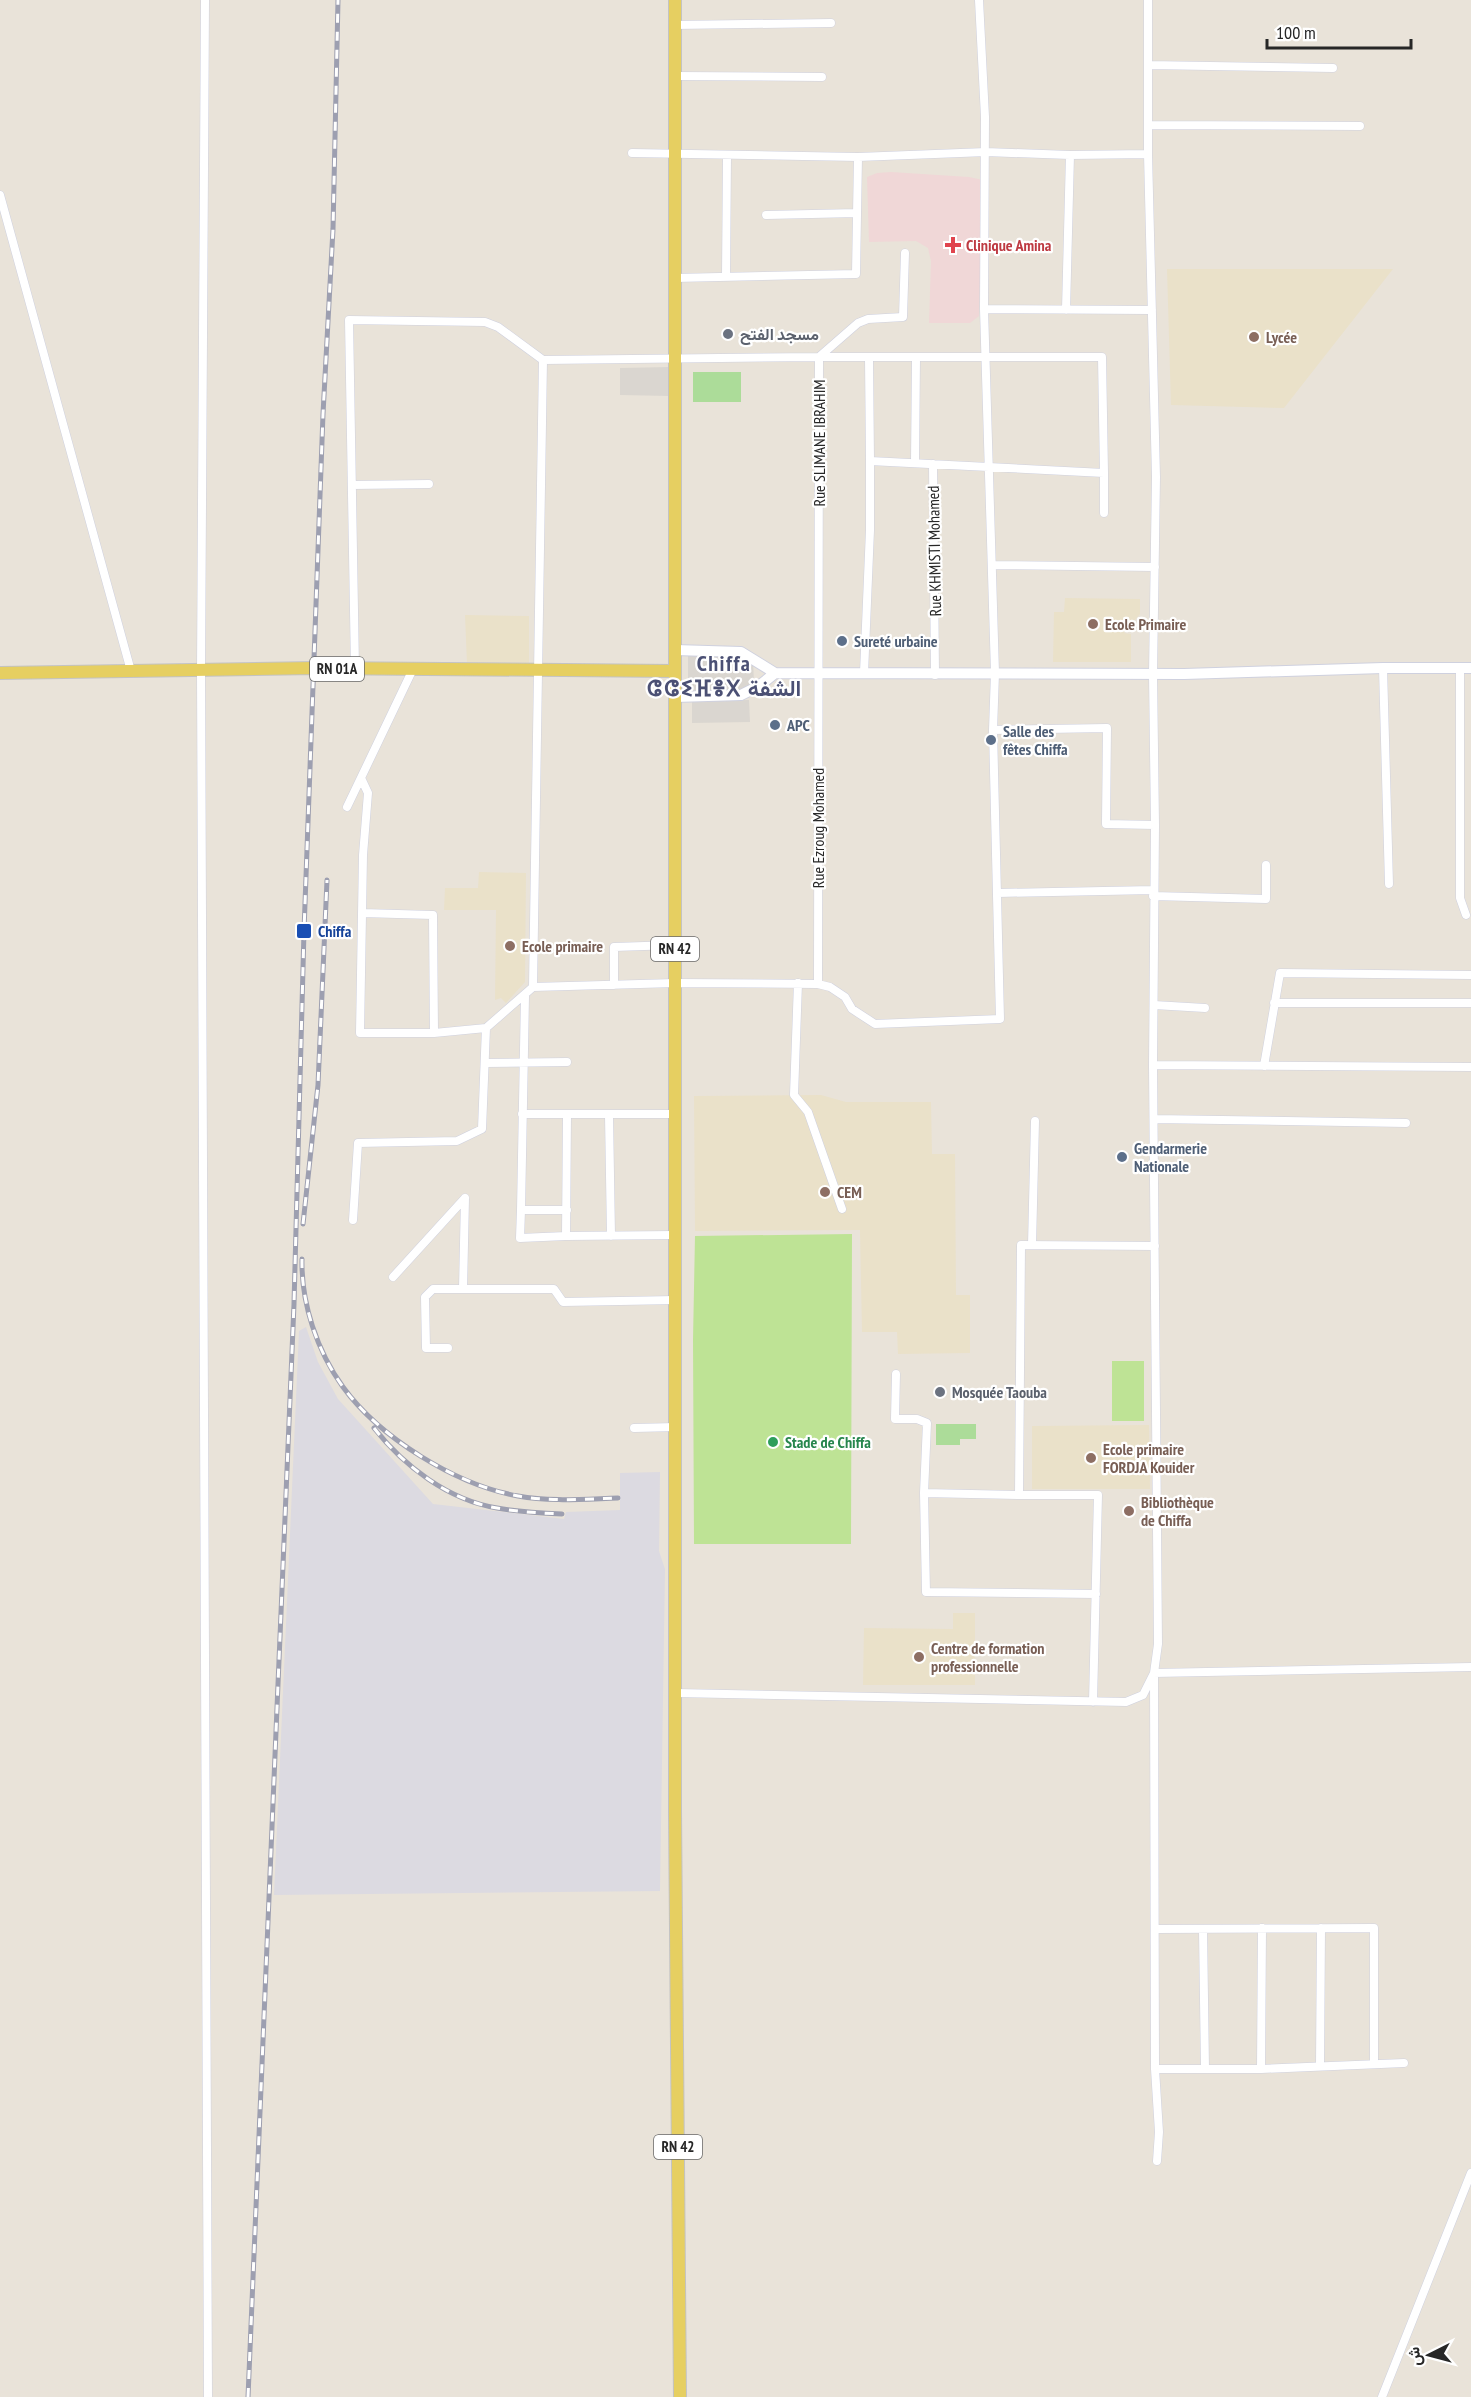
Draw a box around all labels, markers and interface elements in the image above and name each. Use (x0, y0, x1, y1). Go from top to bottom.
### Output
scale bar (1267, 12, 1411, 50)
text: 100 m (1276, 21, 1316, 44)
place label: Clinique Amina (966, 235, 1052, 255)
marker: Clinique Amina (944, 236, 962, 254)
place label: مسجد الفتح (740, 324, 819, 346)
marker: مسجد الفتح (721, 327, 735, 341)
place label: Lycée (1266, 327, 1297, 347)
marker: Lycée (1247, 330, 1261, 344)
street label: Rue SLIMANE IBRAHIM (809, 379, 829, 507)
street label: Rue KHMISTI Mohamed (923, 485, 945, 616)
place label: Ecole Primaire (1105, 614, 1186, 634)
marker: Ecole Primaire (1086, 617, 1100, 631)
place label: Sureté urbaine (854, 631, 938, 651)
marker: Sureté urbaine (835, 634, 849, 648)
district label: Chiffa ⵛⵛⵉⴼⴻⵝ الشفة (647, 649, 801, 702)
road number: RN 01A (310, 657, 364, 681)
place label: APC (786, 715, 811, 735)
marker: APC (768, 718, 782, 732)
place label: Salle des fêtes Chiffa (1003, 721, 1068, 759)
marker: Salle des fêtes Chiffa (984, 733, 998, 747)
street label: Rue Ezroug Mohamed (808, 768, 828, 888)
place label: Chiffa (318, 921, 352, 941)
marker: Chiffa (295, 922, 313, 940)
place label: Ecole primaire (522, 936, 603, 956)
road number: RN 42 (651, 937, 699, 961)
marker: Ecole primaire (503, 939, 517, 953)
place label: Gendarmerie Nationale (1134, 1138, 1207, 1176)
marker: Gendarmerie Nationale (1115, 1150, 1129, 1164)
place label: CEM (837, 1182, 862, 1202)
marker: CEM (818, 1185, 832, 1199)
place label: Mosquée Taouba (952, 1382, 1047, 1402)
marker: Mosquée Taouba (933, 1385, 947, 1399)
place label: Stade de Chiffa (785, 1432, 871, 1452)
marker: Stade de Chiffa (766, 1435, 780, 1449)
place label: Ecole primaire FORDJA Kouider (1103, 1439, 1195, 1477)
marker: Ecole primaire FORDJA Kouider (1084, 1451, 1098, 1465)
place label: Bibliothèque de Chiffa (1141, 1492, 1214, 1530)
marker: Bibliothèque de Chiffa (1122, 1504, 1136, 1518)
place label: Centre de formation professionnelle (931, 1638, 1044, 1676)
marker: Centre de formation professionnelle (912, 1650, 926, 1664)
road number: RN 42 (654, 2135, 702, 2159)
north arrow (1399, 2325, 1459, 2385)
text: ش (1403, 2346, 1425, 2367)

